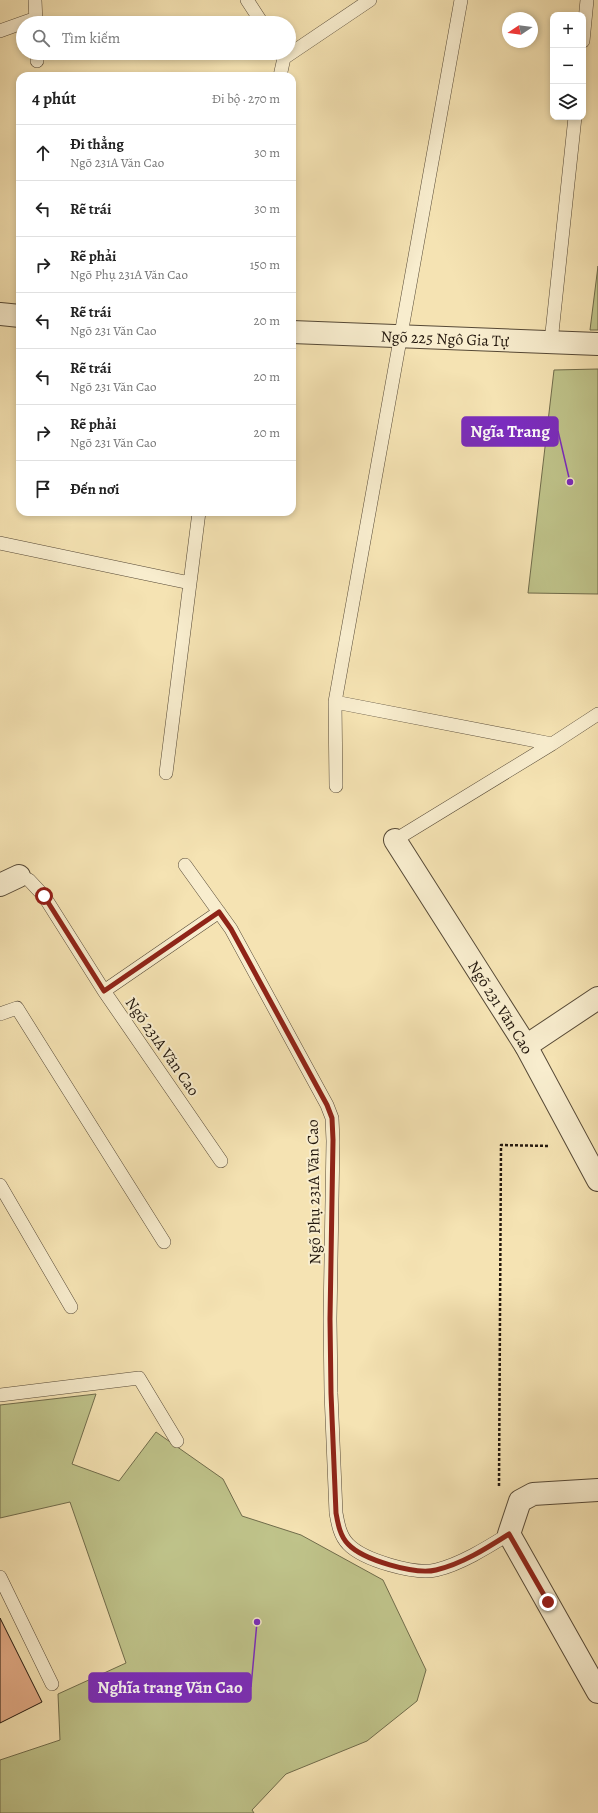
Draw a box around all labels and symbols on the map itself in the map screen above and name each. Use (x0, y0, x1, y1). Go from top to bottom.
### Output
north arrow (502, 12, 538, 48)
street label: Ngõ 225 Ngô Gia Tự (380, 325, 510, 353)
callout: Ngĩa Trang (462, 417, 558, 446)
text: Ngĩa Trang (470, 420, 550, 443)
route start (35, 887, 53, 905)
street label: Ngõ 231 Văn Cao (463, 957, 538, 1058)
street label: Ngõ 231A Văn Cao (120, 993, 204, 1100)
street label: Ngõ Phụ 231A Văn Cao (302, 1119, 326, 1265)
route end (539, 1593, 557, 1611)
callout: Nghĩa trang Văn Cao (89, 1673, 251, 1702)
text: Nghĩa trang Văn Cao (97, 1676, 243, 1699)

